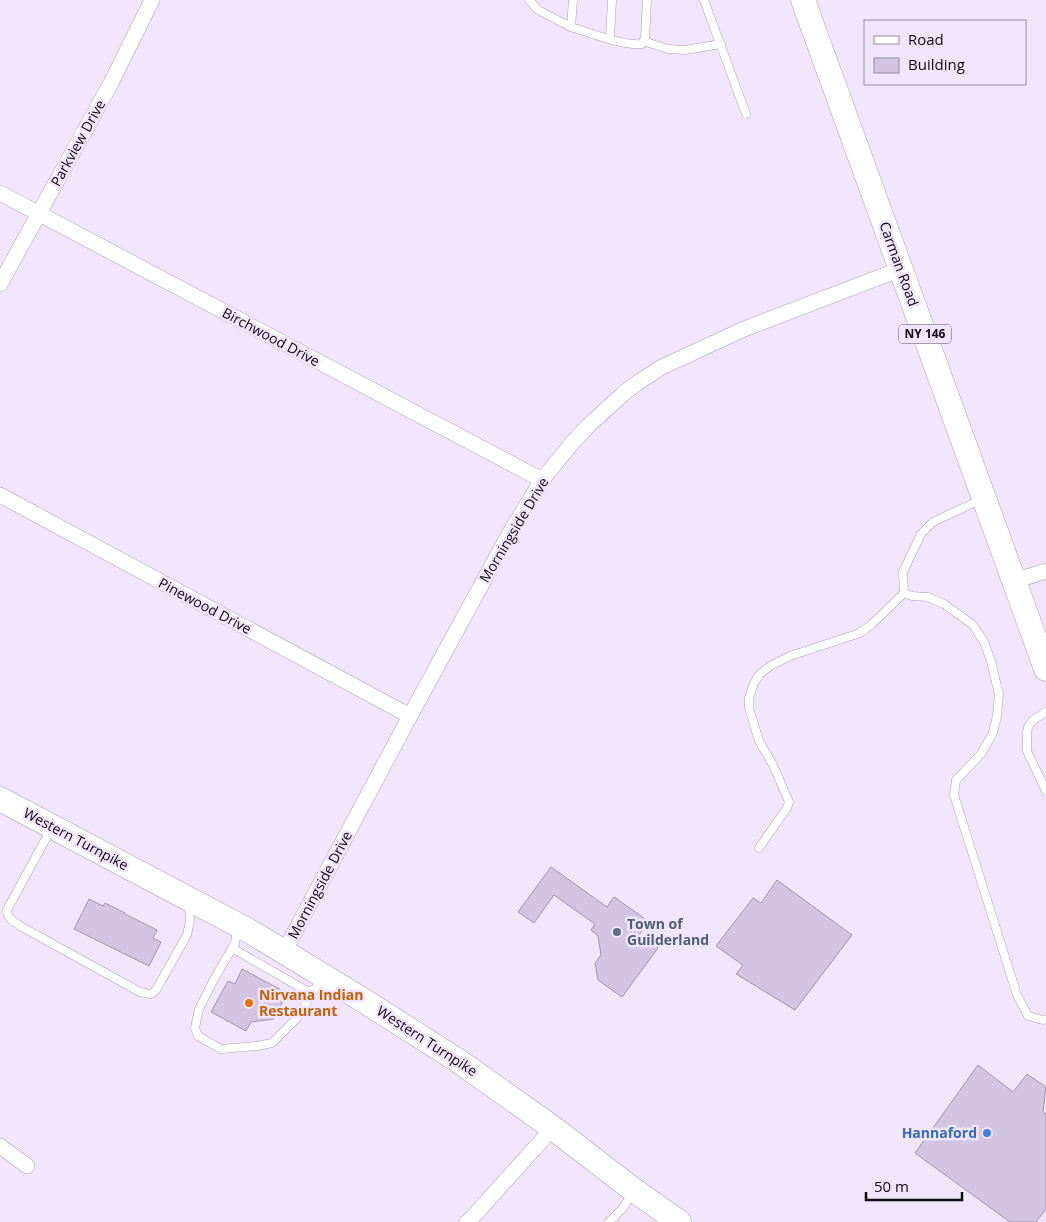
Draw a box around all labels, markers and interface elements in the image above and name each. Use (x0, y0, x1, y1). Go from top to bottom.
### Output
legend (864, 20, 1026, 85)
text: Road (908, 29, 944, 49)
text: Building (908, 54, 965, 74)
street label: Parkview Drive (46, 96, 109, 190)
street label: Carman Road (875, 219, 924, 309)
street label: Birchwood Drive (219, 303, 323, 370)
road number: NY 146 (899, 324, 951, 344)
street label: Morningside Drive (475, 473, 553, 586)
street label: Pinewood Drive (155, 573, 255, 638)
street label: Western Turnpike (20, 803, 132, 874)
street label: Morningside Drive (283, 827, 356, 942)
place label: Town of Guilderland (627, 914, 709, 949)
marker: Town of Guilderland (611, 926, 623, 938)
place label: Nirvana Indian Restaurant (259, 985, 363, 1020)
marker: Nirvana Indian Restaurant (243, 997, 255, 1009)
street label: Western Turnpike (373, 1001, 481, 1080)
place label: Hannaford (902, 1123, 977, 1142)
marker: Hannaford (981, 1127, 993, 1139)
scale bar (866, 1170, 962, 1202)
text: 50 m (874, 1176, 909, 1196)

